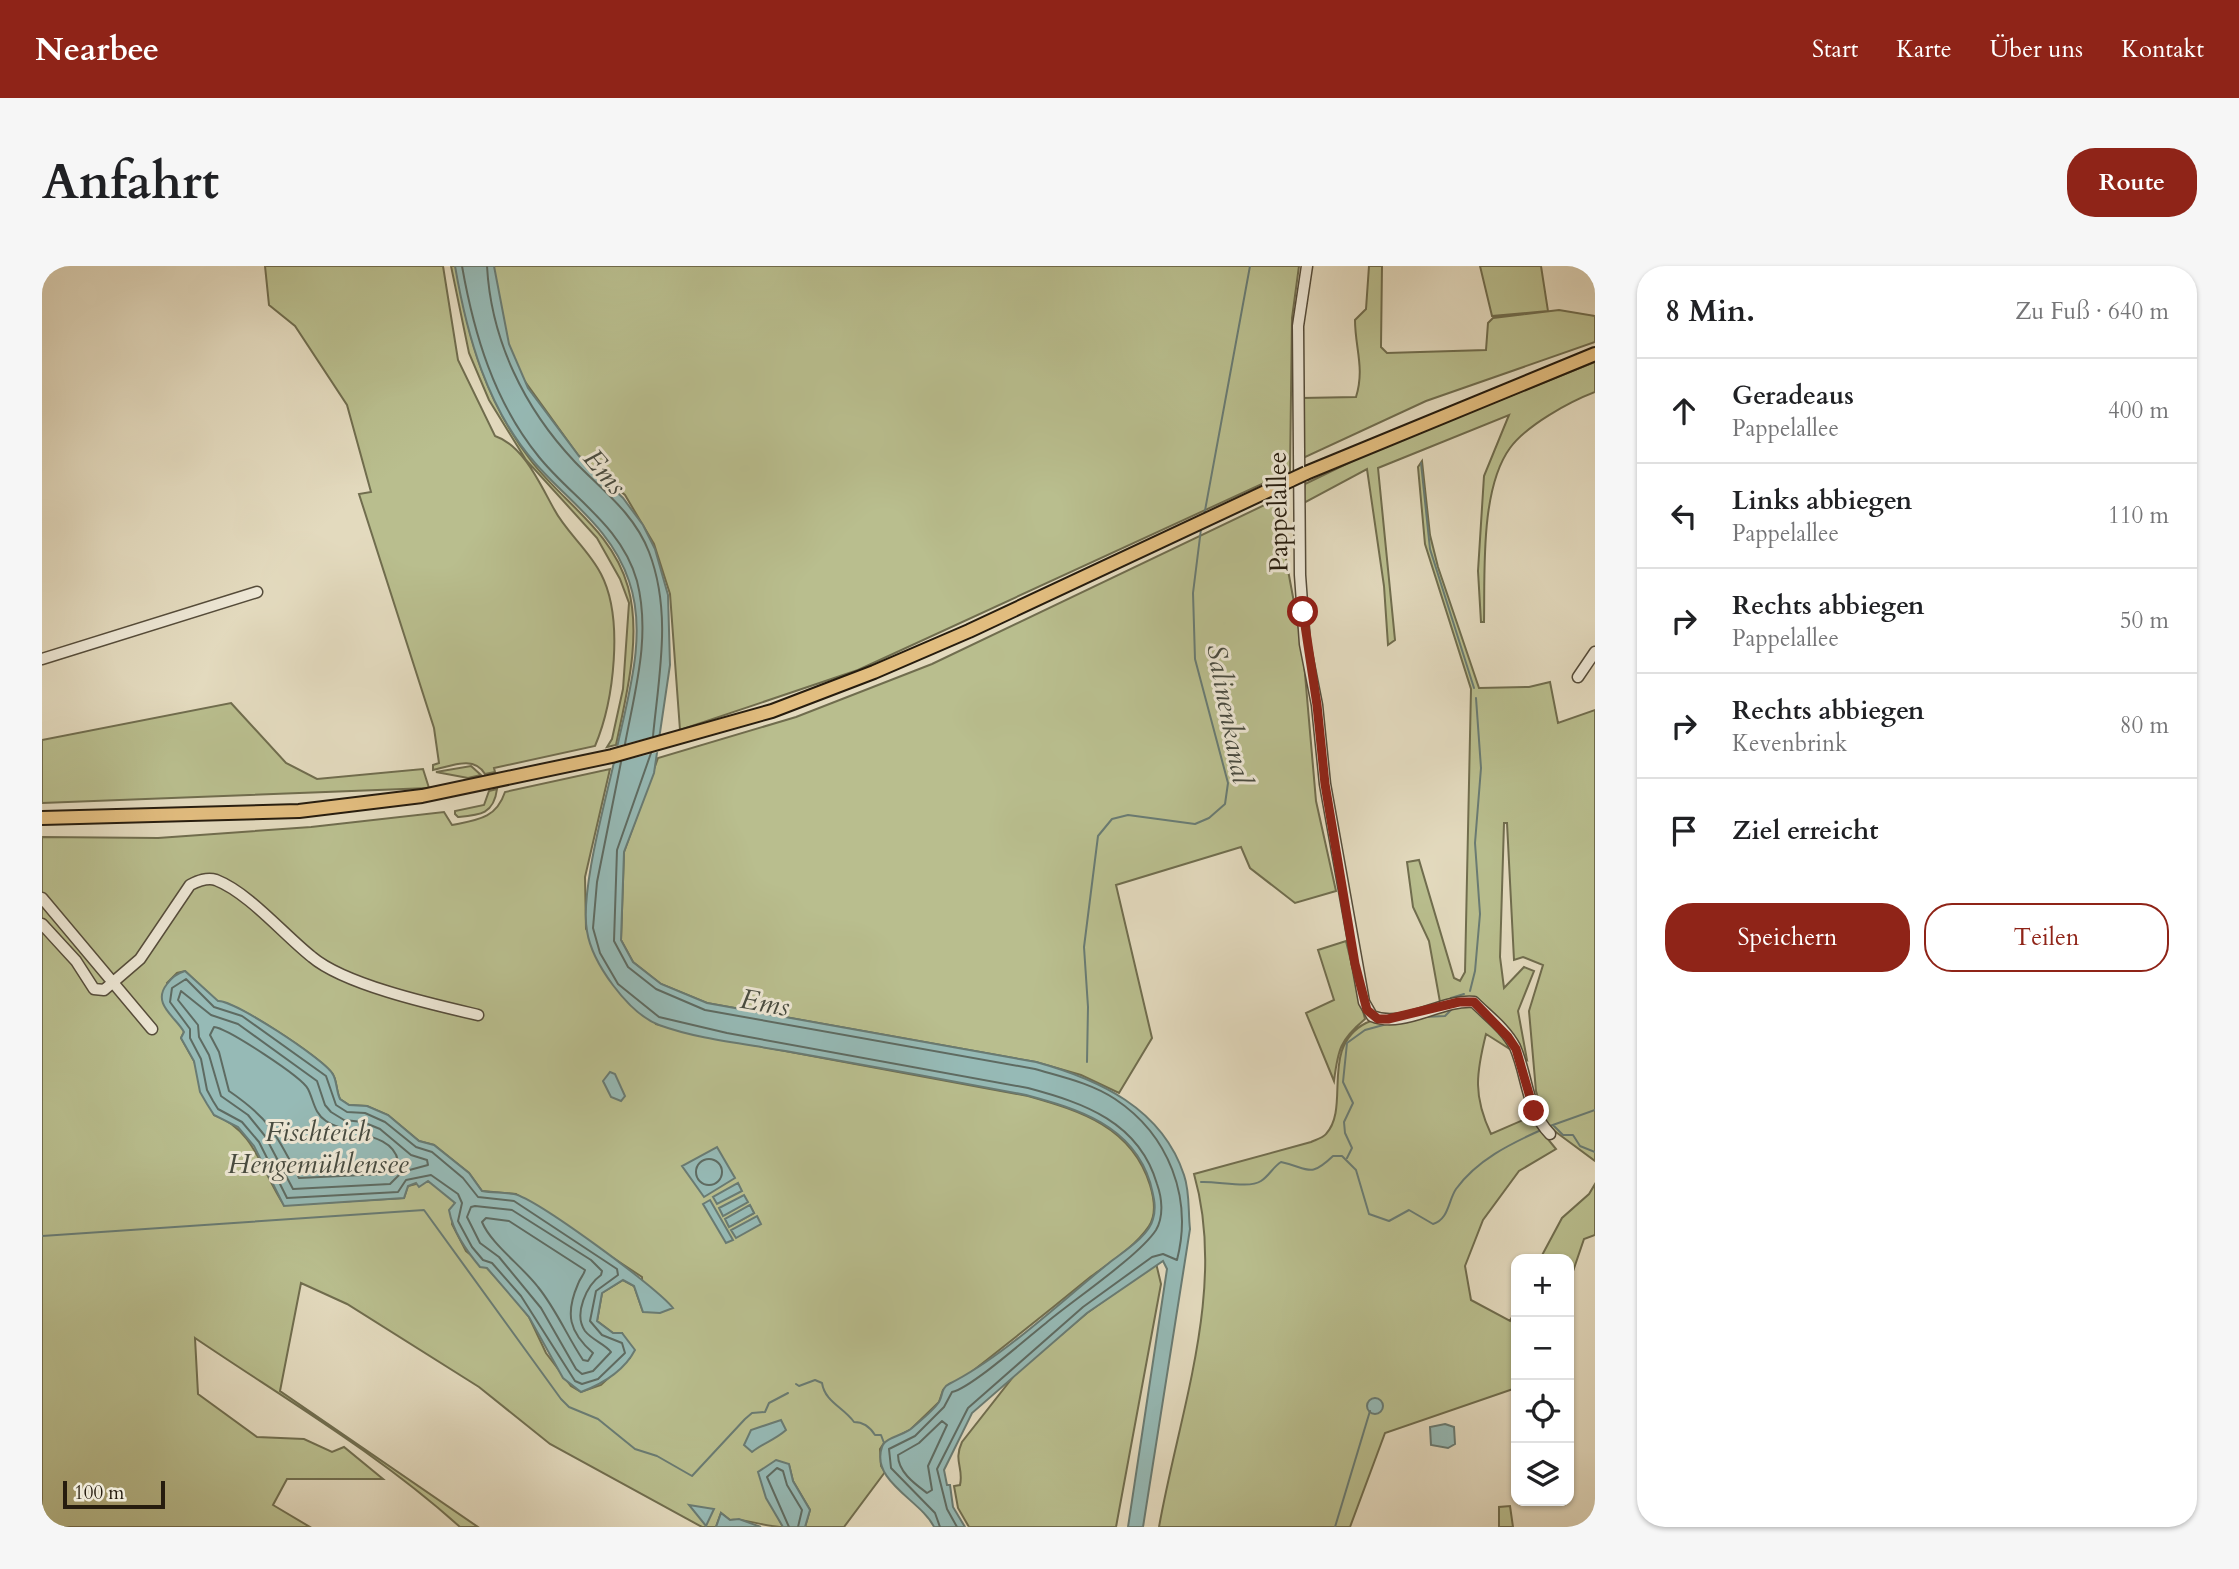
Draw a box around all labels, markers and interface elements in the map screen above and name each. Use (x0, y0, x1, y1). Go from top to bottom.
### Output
text: Nearbee (35, 27, 159, 72)
text: Start (1812, 33, 1858, 66)
text: Karte (1896, 33, 1952, 66)
text: Über uns (1990, 33, 2083, 66)
text: Kontakt (2121, 33, 2204, 66)
button: Route (2067, 148, 2197, 217)
text: Anfahrt (42, 149, 219, 216)
text: 8 Min. (1665, 291, 1755, 332)
text: Zu Fuß · 640 m (2015, 296, 2169, 327)
text: Geradeaus (1732, 378, 1854, 413)
icon: ahead (1665, 392, 1703, 430)
text: 400 m (2108, 395, 2169, 426)
text: Pappelallee (1732, 413, 1839, 444)
water label: Ems (575, 441, 636, 503)
street label: Pappelallee (1259, 451, 1297, 573)
text: Links abbiegen (1732, 483, 1912, 518)
icon: left (1665, 497, 1703, 535)
text: 110 m (2108, 500, 2169, 531)
text: Pappelallee (1732, 518, 1839, 549)
text: Rechts abbiegen (1732, 588, 1924, 623)
route start (1287, 596, 1318, 627)
icon: right (1665, 602, 1703, 640)
text: 50 m (2120, 605, 2169, 636)
text: Pappelallee (1732, 623, 1839, 654)
water label: Salinenkanal (1197, 641, 1261, 788)
text: Rechts abbiegen (1732, 693, 1924, 728)
icon: right (1665, 707, 1703, 745)
text: 80 m (2120, 710, 2169, 741)
text: Kevenbrink (1732, 728, 1847, 759)
icon: arrive (1665, 812, 1703, 850)
text: Ziel erreicht (1732, 813, 1878, 848)
button: Speichern (1665, 903, 1910, 972)
button: Teilen (1924, 903, 2169, 972)
water label: Ems (737, 980, 793, 1026)
route end (1518, 1095, 1549, 1126)
water label: Fischteich Hengemühlensee (227, 1113, 409, 1183)
map controls (1511, 1254, 1574, 1506)
button: + (1511, 1254, 1574, 1317)
button: − (1511, 1317, 1574, 1380)
button: locate (1511, 1380, 1574, 1443)
button: layers (1511, 1443, 1574, 1506)
scale bar (63, 1478, 164, 1510)
text: 100 m (74, 1480, 124, 1506)

